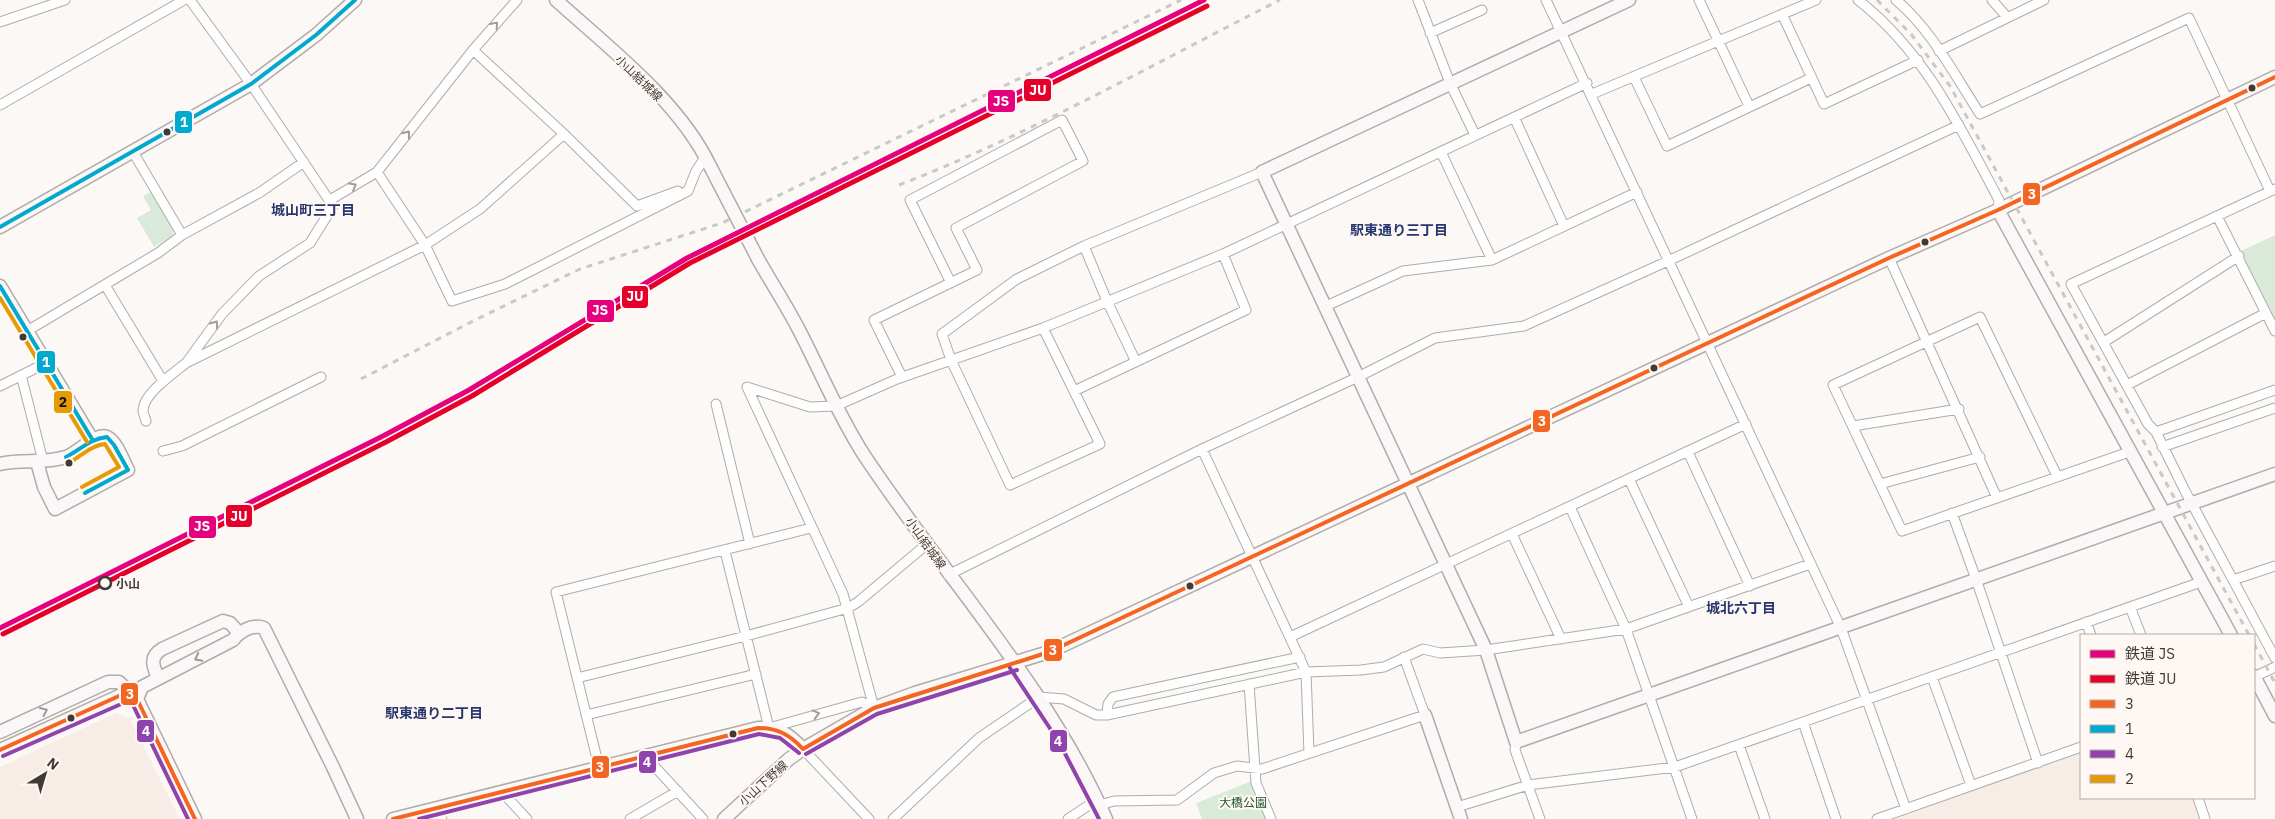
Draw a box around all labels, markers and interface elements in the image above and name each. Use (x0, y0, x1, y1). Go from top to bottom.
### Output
one-way arrow (489, 22, 498, 31)
street label: 小山結城線 (612, 52, 666, 104)
line badge: JU (1023, 78, 1052, 102)
text: JU (1029, 81, 1047, 99)
unlabelled marker (2247, 83, 2257, 93)
line badge: JS (987, 89, 1016, 113)
text: JS (993, 92, 1010, 110)
line badge: 1 (174, 110, 193, 134)
text: 1 (180, 113, 189, 131)
unlabelled marker (162, 127, 172, 137)
one-way arrow (402, 131, 410, 140)
line badge: 3 (2022, 182, 2041, 206)
one-way arrow (348, 183, 357, 193)
text: 3 (2028, 185, 2036, 203)
district label: 城山町三丁目 (271, 201, 355, 219)
district label: 駅東通り三丁目 (1350, 221, 1448, 239)
unlabelled marker (1920, 237, 1930, 247)
line badge: JU (621, 285, 649, 309)
text: JU (626, 287, 644, 305)
line badge: JS (586, 299, 615, 323)
text: JS (592, 301, 609, 319)
one-way arrow (209, 320, 218, 330)
unlabelled marker (18, 332, 28, 342)
line badge: 1 (36, 350, 56, 374)
text: 1 (42, 353, 51, 371)
unlabelled marker (1649, 363, 1659, 373)
line badge: 2 (53, 390, 73, 414)
text: 2 (59, 393, 67, 411)
line badge: 3 (1532, 409, 1551, 433)
text: 3 (1538, 412, 1546, 430)
unlabelled marker (64, 458, 74, 468)
line badge: JU (225, 504, 253, 528)
text: JU (230, 507, 248, 525)
street label: 小山結城線 (903, 514, 949, 572)
line badge: JS (188, 515, 217, 539)
text: JS (194, 517, 211, 535)
marker: 小山 (98, 576, 112, 590)
place label: 小山 (116, 576, 140, 591)
unlabelled marker (1185, 581, 1195, 591)
district label: 城北六丁目 (1706, 599, 1776, 617)
legend (2080, 634, 2255, 799)
line badge: 3 (1043, 638, 1063, 662)
text: 3 (1049, 641, 1057, 659)
text: 鉄道 JS (2125, 644, 2175, 663)
one-way arrow (194, 651, 203, 662)
text: 鉄道 JU (2125, 669, 2176, 688)
line badge: 3 (120, 682, 139, 706)
text: 3 (126, 685, 134, 703)
text: 3 (2125, 694, 2134, 713)
district label: 駅東通り二丁目 (385, 704, 483, 722)
one-way arrow (39, 707, 48, 718)
one-way arrow (811, 709, 820, 720)
unlabelled marker (66, 713, 76, 723)
line badge: 4 (136, 719, 155, 743)
text: 1 (2125, 719, 2134, 738)
text: 4 (142, 722, 150, 740)
unlabelled marker (728, 729, 738, 739)
line badge: 4 (1049, 729, 1068, 753)
text: 4 (1054, 732, 1062, 750)
text: 4 (2125, 744, 2134, 763)
north arrow (20, 749, 70, 799)
line badge: 4 (638, 750, 657, 774)
text: 4 (643, 753, 651, 771)
text: N (43, 754, 63, 774)
line badge: 3 (591, 755, 610, 779)
street label: 小山下野線 (736, 757, 790, 809)
text: 3 (596, 758, 604, 776)
text: 2 (2125, 769, 2134, 788)
park label: 大橋公園 (1219, 795, 1267, 810)

